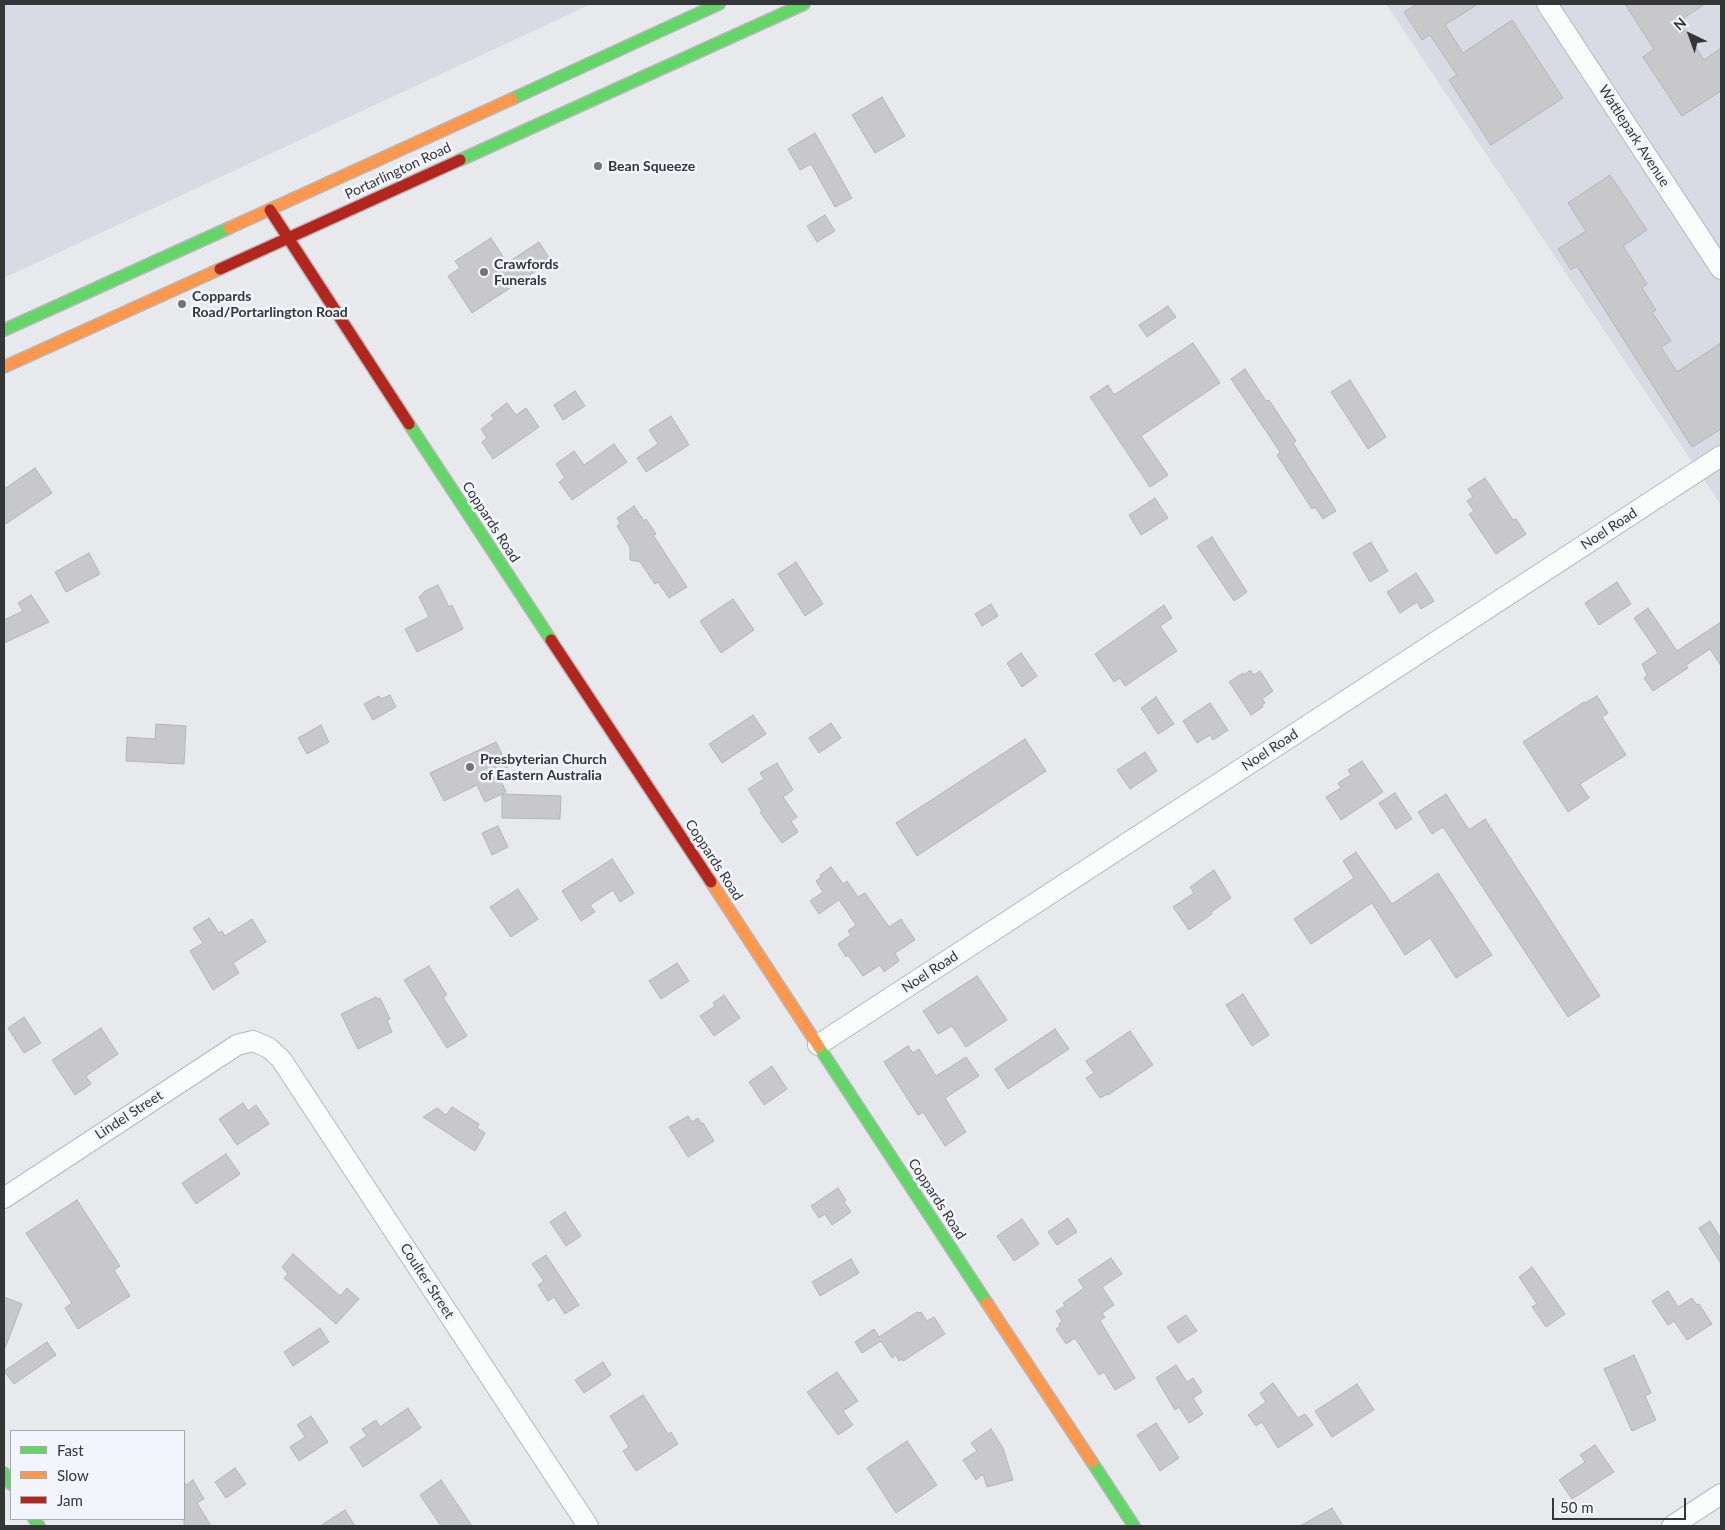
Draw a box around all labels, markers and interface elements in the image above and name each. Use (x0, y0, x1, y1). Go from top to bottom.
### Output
north arrow (1665, 10, 1715, 60)
text: N (1670, 14, 1689, 33)
street label: Wattlepark Avenue (1595, 82, 1673, 190)
street label: Portarlington Road (342, 139, 454, 203)
place label: Bean Squeeze (608, 158, 695, 174)
marker: Bean Squeeze (592, 160, 604, 172)
place label: Crawfords Funerals (494, 256, 559, 288)
marker: Crawfords Funerals (478, 266, 490, 278)
place label: Coppards Road/Portarlington Road (192, 288, 348, 321)
marker: Coppards Road/Portarlington Road (176, 298, 188, 310)
street label: Coppards Road (459, 478, 523, 566)
street label: Noel Road (1578, 505, 1640, 553)
street label: Noel Road (1239, 726, 1301, 774)
place label: Presbyterian Church of Eastern Australia (480, 751, 607, 784)
marker: Presbyterian Church of Eastern Australia (464, 761, 476, 773)
street label: Coppards Road (682, 816, 746, 904)
street label: Noel Road (899, 948, 961, 996)
street label: Lindel Street (92, 1087, 166, 1143)
street label: Coppards Road (905, 1155, 969, 1243)
street label: Coulter Street (396, 1240, 458, 1322)
legend (10, 1430, 185, 1520)
text: Fast (57, 1441, 84, 1459)
text: Slow (57, 1466, 89, 1484)
scale bar (1555, 1488, 1689, 1520)
text: Jam (57, 1491, 83, 1509)
text: 50 m (1560, 1498, 1594, 1516)

